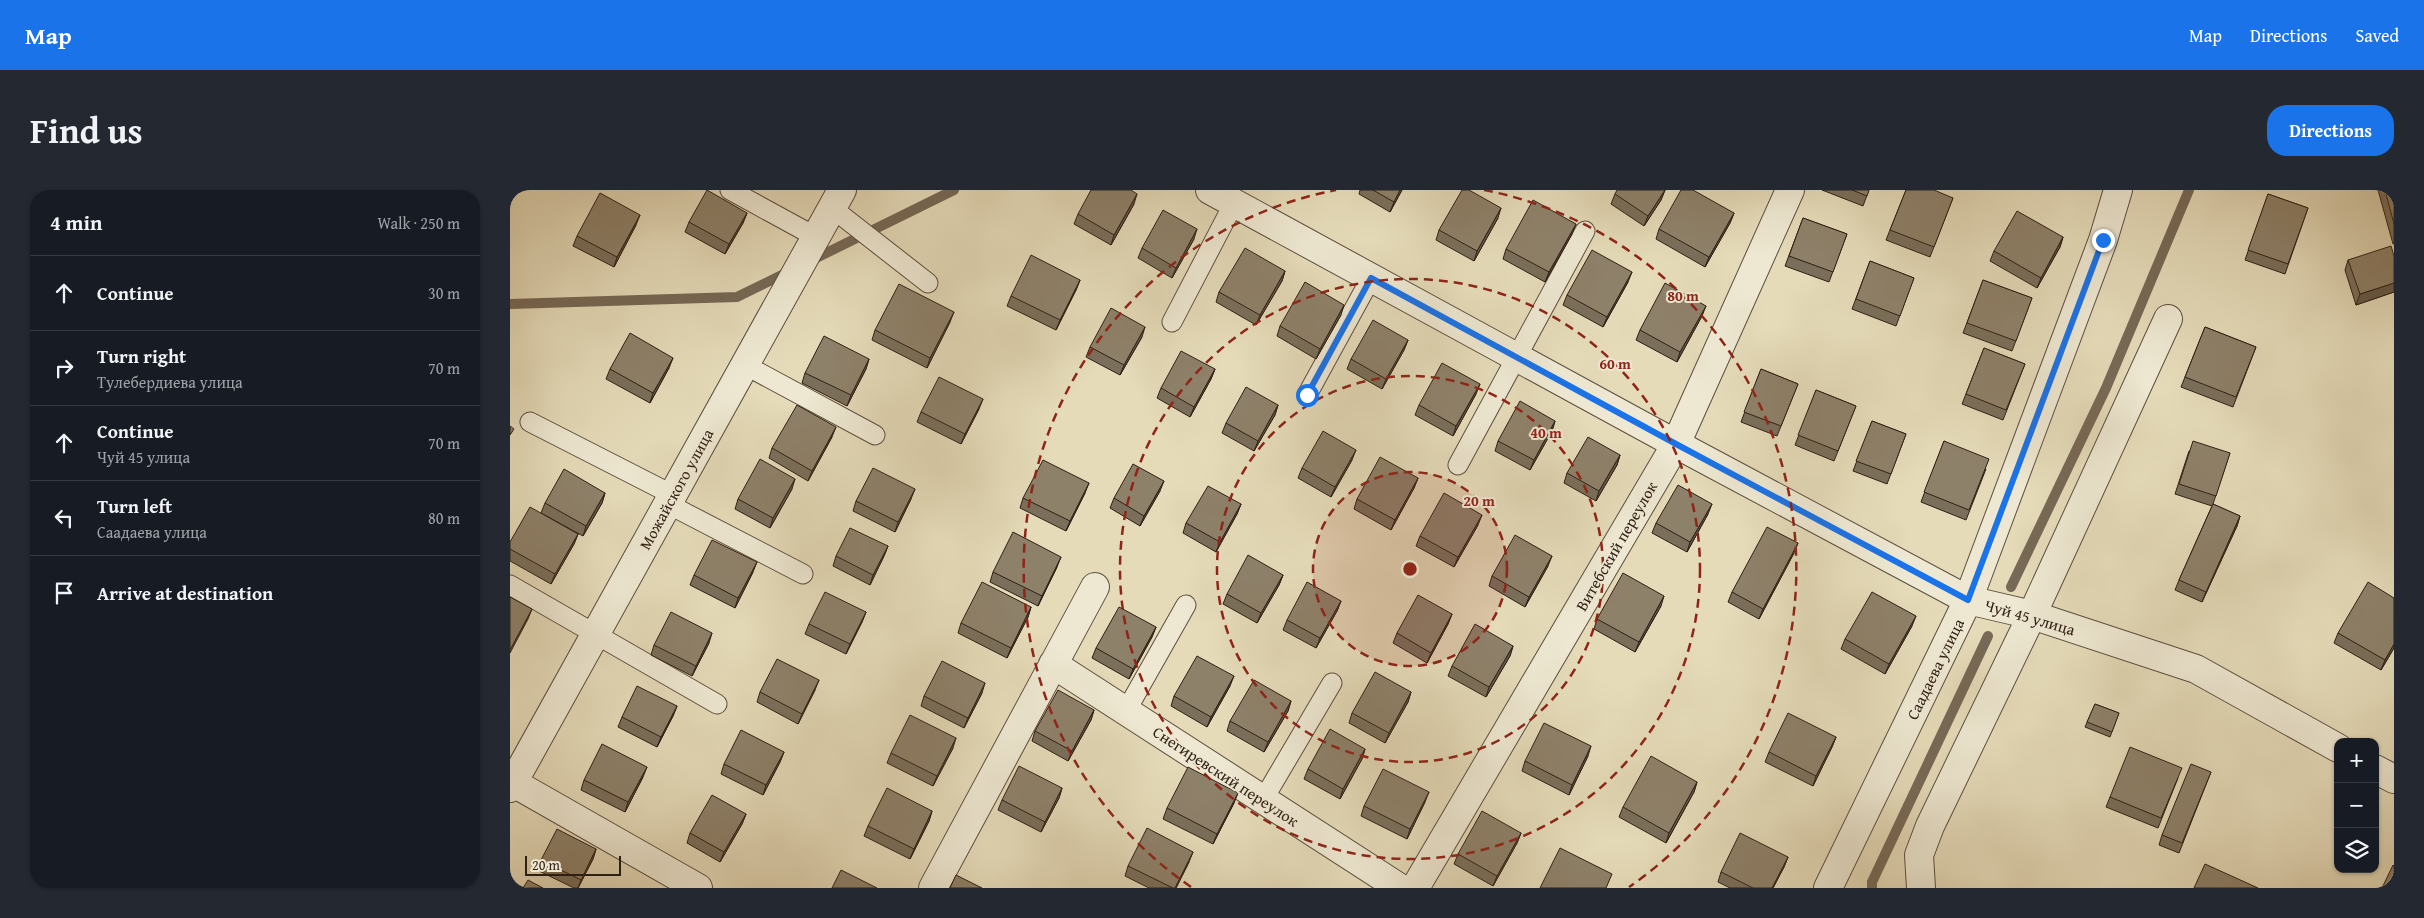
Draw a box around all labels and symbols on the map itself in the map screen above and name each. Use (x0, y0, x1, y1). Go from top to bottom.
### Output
route end (2092, 229, 2115, 252)
text: 80 m (1667, 285, 1699, 306)
text: 60 m (1599, 353, 1631, 374)
route start (1296, 384, 1319, 407)
text: 40 m (1530, 422, 1562, 443)
street label: Можайского улица (633, 424, 719, 554)
street label: Витебский переулок (1569, 476, 1663, 615)
text: 20 m (1463, 490, 1495, 511)
centre of rings (1401, 560, 1419, 578)
street label: Чуй 45 улица (1982, 593, 2078, 641)
street label: Саадаева улица (1900, 614, 1970, 724)
street label: Снегиревский переулок (1148, 720, 1304, 833)
scale bar (525, 853, 621, 876)

